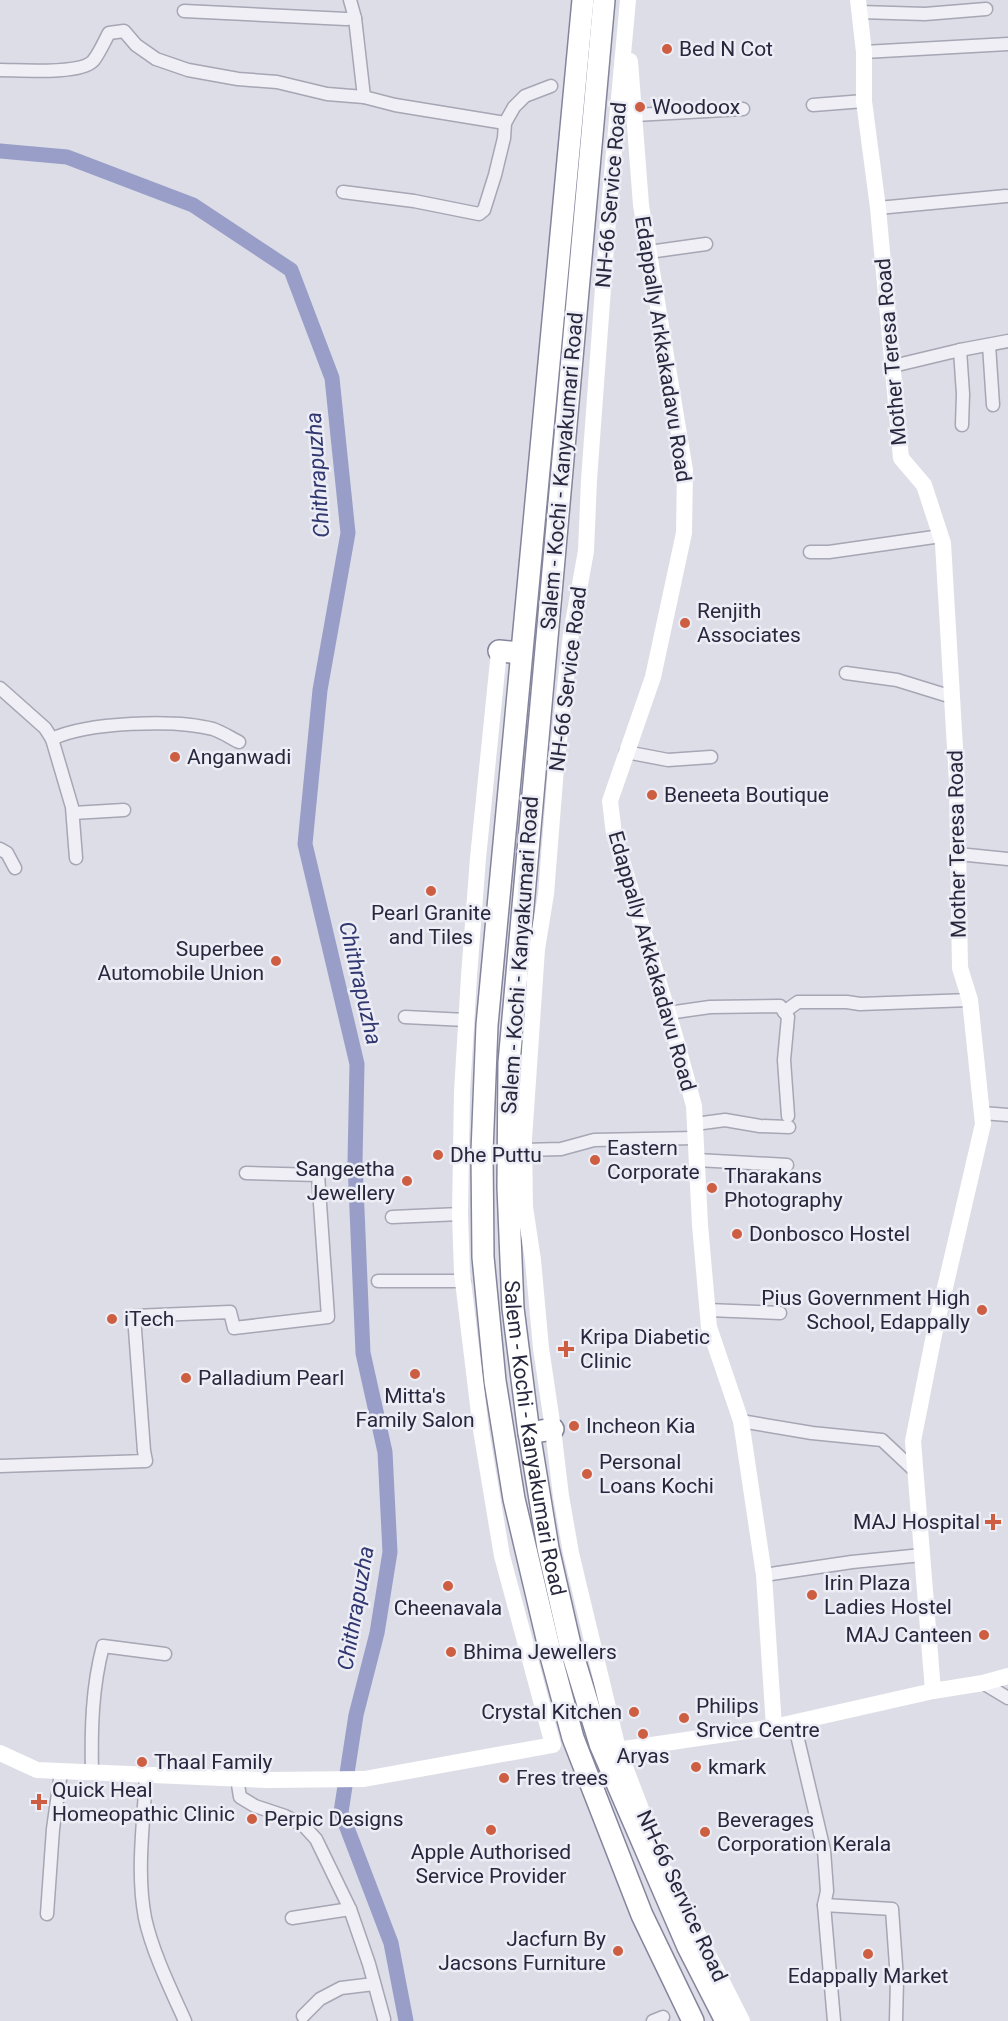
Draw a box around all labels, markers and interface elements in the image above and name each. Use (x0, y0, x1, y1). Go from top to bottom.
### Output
place label: Bed N Cot (679, 37, 773, 61)
marker: Bed N Cot (660, 42, 674, 56)
place label: Woodoox (652, 95, 740, 119)
marker: Woodoox (633, 100, 647, 114)
street label: NH-66 Service Road (591, 101, 631, 289)
street label: Edappally Arkkakadavu Road (630, 214, 696, 484)
street label: Mother Teresa Road (871, 257, 911, 447)
street label: Salem - Kochi - Kanyakumari Road (536, 311, 588, 631)
water label: Chithrapuzha (301, 411, 334, 539)
street label: NH-66 Service Road (545, 585, 591, 773)
place label: Renjith Associates (697, 599, 801, 647)
marker: Renjith Associates (678, 616, 692, 630)
place label: Anganwadi (187, 745, 291, 769)
marker: Anganwadi (168, 750, 182, 764)
street label: Mother Teresa Road (943, 750, 971, 938)
place label: Beneeta Boutique (664, 783, 829, 807)
marker: Beneeta Boutique (645, 788, 659, 802)
street label: Salem - Kochi - Kanyakumari Road (497, 795, 543, 1115)
street label: Edappally Arkkakadavu Road (603, 828, 701, 1094)
marker: Pearl Granite and Tiles (424, 884, 438, 898)
place label: Pearl Granite and Tiles (371, 901, 491, 949)
water label: Chithrapuzha (334, 919, 387, 1047)
place label: Superbee Automobile Union (98, 937, 264, 985)
marker: Superbee Automobile Union (269, 954, 283, 968)
place label: Eastern Corporate (607, 1136, 700, 1184)
place label: Dhe Puttu (450, 1143, 542, 1167)
marker: Dhe Puttu (431, 1148, 445, 1162)
marker: Eastern Corporate (588, 1153, 602, 1167)
place label: Sangeetha Jewellery (296, 1157, 395, 1205)
place label: Tharakans Photography (724, 1164, 843, 1212)
marker: Sangeetha Jewellery (400, 1174, 414, 1188)
marker: Tharakans Photography (705, 1181, 719, 1195)
place label: Donbosco Hostel (749, 1222, 910, 1246)
marker: Donbosco Hostel (730, 1227, 744, 1241)
street label: Salem - Kochi - Kanyakumari Road (500, 1280, 570, 1598)
place label: Pius Government High School, Edappally (761, 1286, 970, 1334)
marker: Pius Government High School, Edappally (975, 1303, 989, 1317)
place label: iTech (124, 1307, 174, 1331)
marker: iTech (105, 1312, 119, 1326)
place label: Kripa Diabetic Clinic (580, 1325, 710, 1373)
marker: Kripa Diabetic Clinic (557, 1340, 575, 1358)
place label: Palladium Pearl (198, 1366, 344, 1390)
marker: Mitta's Family Salon (408, 1367, 422, 1381)
marker: Palladium Pearl (179, 1371, 193, 1385)
place label: Mitta's Family Salon (355, 1384, 475, 1432)
place label: Incheon Kia (586, 1414, 696, 1438)
marker: Incheon Kia (567, 1419, 581, 1433)
place label: Personal Loans Kochi (599, 1450, 714, 1498)
marker: Personal Loans Kochi (580, 1467, 594, 1481)
place label: MAJ Hospital (853, 1510, 980, 1534)
marker: MAJ Hospital (984, 1513, 1002, 1531)
water label: Chithrapuzha (332, 1544, 379, 1672)
place label: Irin Plaza Ladies Hostel (824, 1571, 952, 1619)
marker: Cheenavala (441, 1579, 455, 1593)
marker: Irin Plaza Ladies Hostel (805, 1588, 819, 1602)
place label: Cheenavala (394, 1596, 502, 1620)
place label: MAJ Canteen (846, 1623, 972, 1647)
marker: MAJ Canteen (977, 1628, 991, 1642)
place label: Bhima Jewellers (463, 1640, 617, 1664)
marker: Bhima Jewellers (444, 1645, 458, 1659)
place label: Philips Srvice Centre (696, 1694, 820, 1742)
place label: Crystal Kitchen (481, 1700, 622, 1724)
marker: Crystal Kitchen (627, 1705, 641, 1719)
marker: Philips Srvice Centre (677, 1711, 691, 1725)
marker: Aryas (636, 1727, 650, 1741)
place label: Aryas (616, 1744, 670, 1768)
place label: Thaal Family (154, 1750, 273, 1774)
marker: Thaal Family (135, 1755, 149, 1769)
place label: kmark (708, 1755, 767, 1779)
marker: kmark (689, 1760, 703, 1774)
place label: Fres trees (516, 1766, 608, 1790)
marker: Fres trees (497, 1771, 511, 1785)
place label: Quick Heal Homeopathic Clinic (52, 1778, 235, 1826)
marker: Quick Heal Homeopathic Clinic (30, 1793, 48, 1811)
place label: Perpic Designs (264, 1807, 404, 1831)
street label: NH-66 Service Road (632, 1807, 732, 1985)
place label: Beverages Corporation Kerala (717, 1808, 891, 1856)
marker: Perpic Designs (245, 1812, 259, 1826)
marker: Apple Authorised Service Provider (484, 1823, 498, 1837)
marker: Beverages Corporation Kerala (698, 1825, 712, 1839)
place label: Apple Authorised Service Provider (411, 1840, 571, 1888)
place label: Jacfurn By Jacsons Furniture (438, 1927, 606, 1975)
marker: Jacfurn By Jacsons Furniture (611, 1944, 625, 1958)
marker: Edappally Market (861, 1947, 875, 1961)
place label: Edappally Market (788, 1964, 948, 1988)

